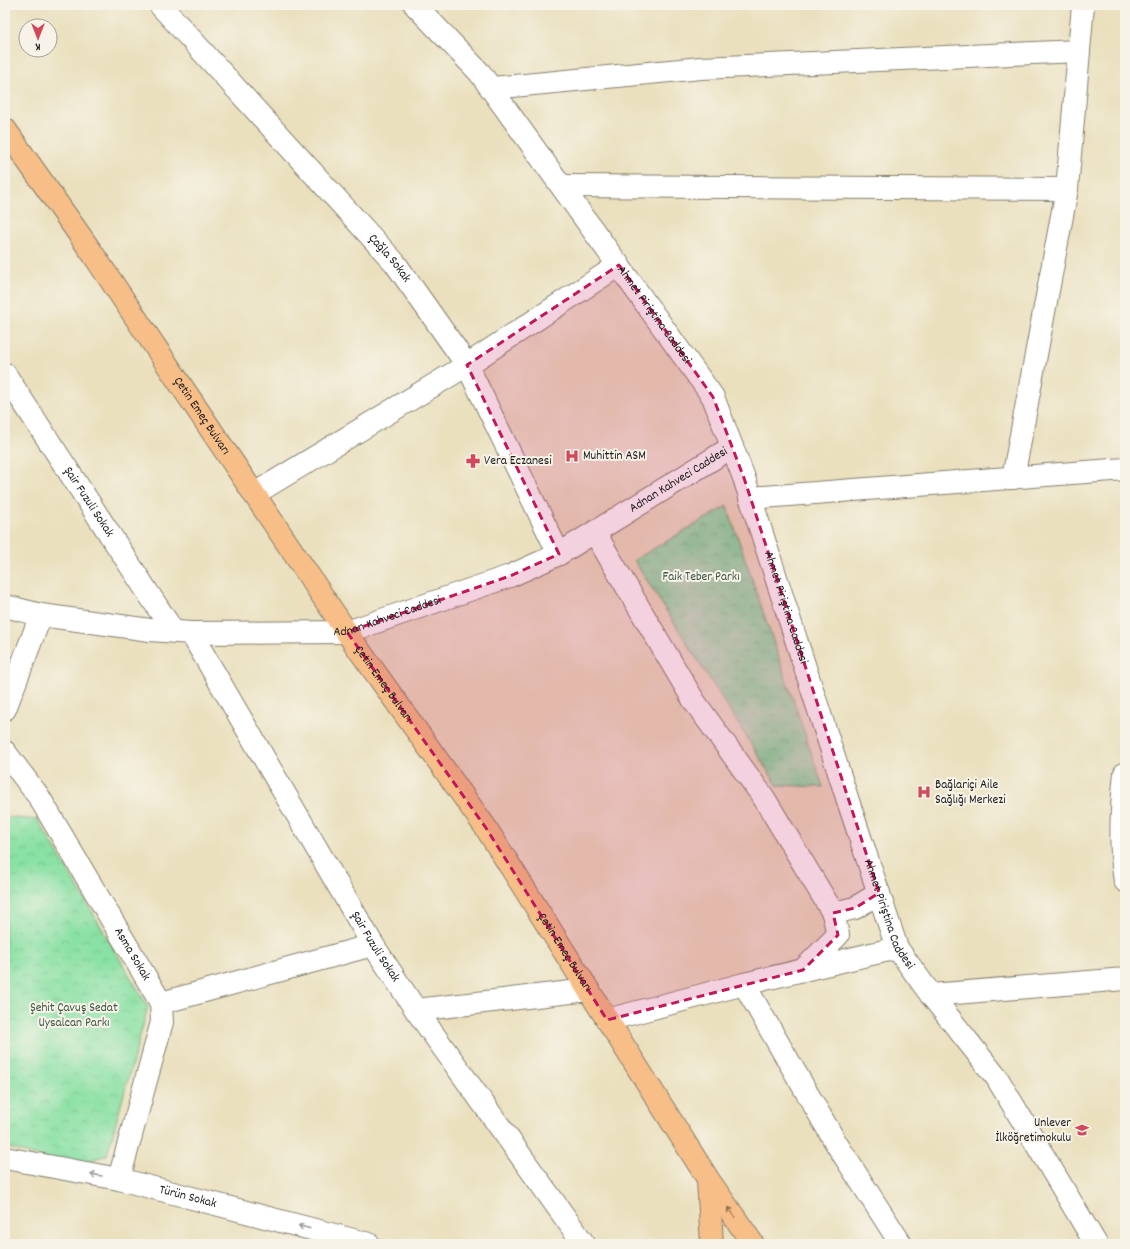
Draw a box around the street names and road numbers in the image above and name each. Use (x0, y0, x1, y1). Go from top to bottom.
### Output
street label: Çağla Sokak (364, 230, 416, 287)
street label: Ahmet Piriştina Caddesi (612, 262, 696, 369)
street label: Çetin Emeç Bulvarı (169, 373, 235, 459)
street label: Adnan Kahveci Caddesi (626, 442, 732, 518)
street label: Şair Fuzuli Sokak (59, 463, 119, 541)
street label: Ahmet Piriştina Caddesi (759, 549, 813, 667)
street label: Adnan Kahveci Caddesi (333, 591, 444, 642)
street label: Çetin Emeç Bulvarı (350, 642, 417, 727)
street label: Ahmet Piriştina Caddesi (859, 857, 919, 974)
street label: Şair Fuzuli Sokak (346, 908, 405, 986)
street label: Çetin Emeç Bulvarı (533, 909, 597, 996)
street label: Asma Sokak (109, 924, 155, 984)
street label: Türün Sokak (157, 1180, 219, 1213)

